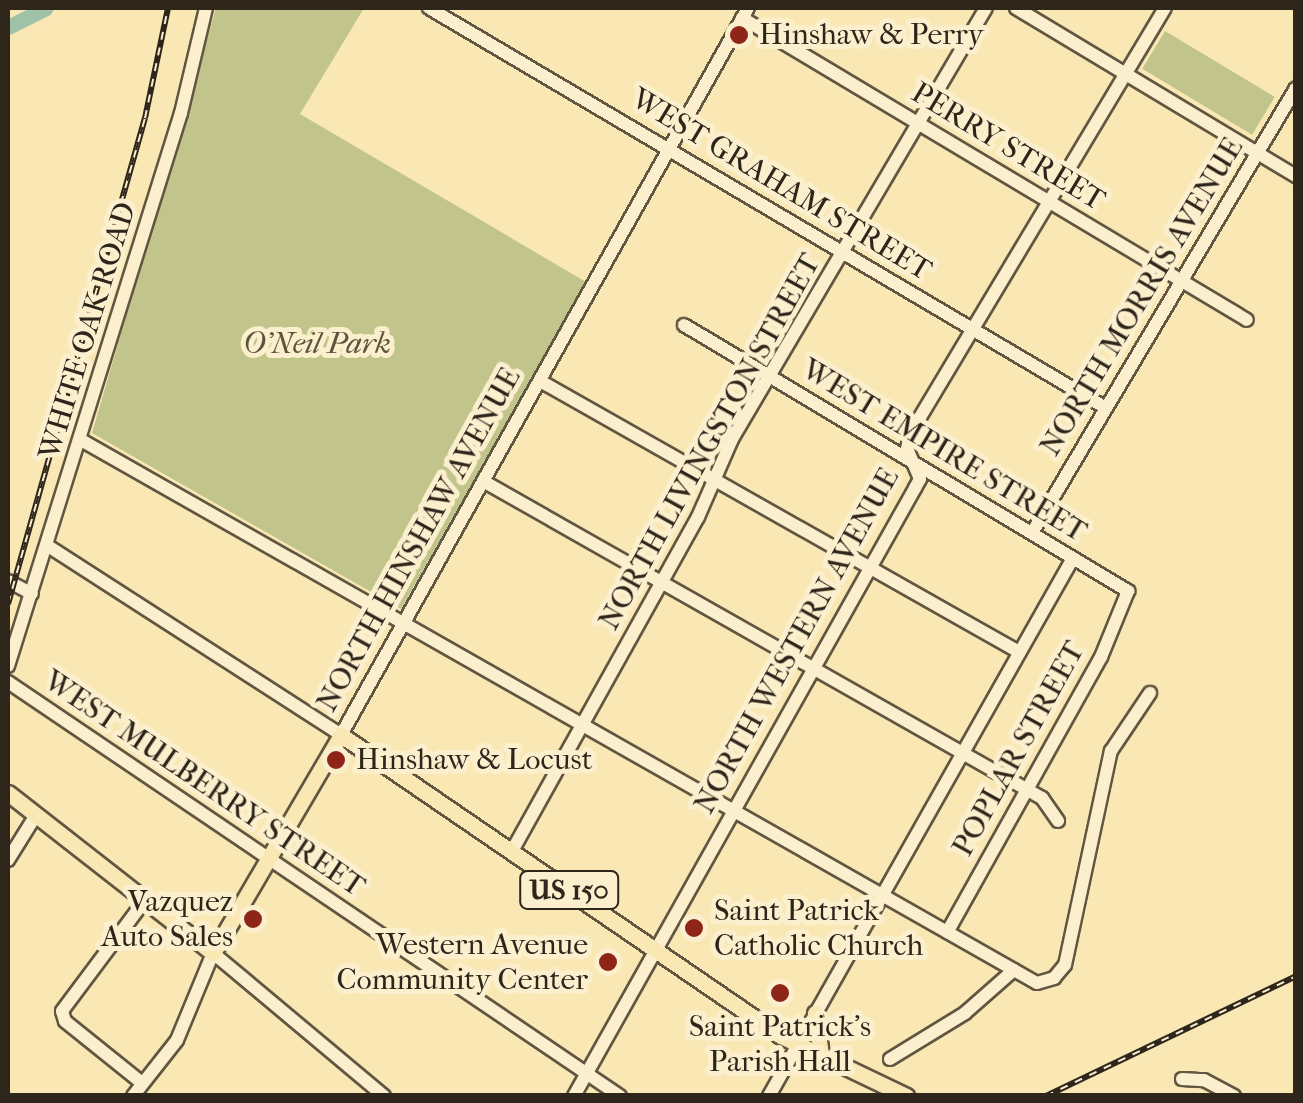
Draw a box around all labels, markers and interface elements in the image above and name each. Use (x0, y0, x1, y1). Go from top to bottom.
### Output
place label: Hinshaw & Perry (759, 17, 984, 53)
marker: Hinshaw & Perry (728, 24, 750, 46)
street label: PERRY STREET (905, 75, 1111, 219)
street label: WEST GRAHAM STREET (624, 81, 938, 289)
street label: NORTH MORRIS AVENUE (1033, 131, 1251, 463)
street label: WHITE OAK ROAD (32, 198, 144, 464)
street label: NORTH LIVINGSTON STREET (591, 248, 829, 636)
park label: O'Neil Park (243, 326, 391, 362)
street label: WEST EMPIRE STREET (795, 352, 1093, 550)
street label: NORTH HINSHAW AVENUE (309, 362, 529, 718)
street label: NORTH WESTERN AVENUE (687, 462, 907, 820)
street label: POPLAR STREET (945, 635, 1093, 863)
street label: WEST MULBERRY STREET (37, 663, 371, 905)
place label: Hinshaw & Locust (356, 742, 592, 778)
marker: Hinshaw & Locust (325, 749, 347, 771)
road number: US 150 (519, 867, 619, 913)
place label: Vazquez Auto Sales (101, 884, 233, 954)
place label: Saint Patrick Catholic Church (714, 893, 923, 964)
marker: Vazquez Auto Sales (242, 908, 264, 930)
marker: Saint Patrick Catholic Church (683, 917, 705, 939)
place label: Western Avenue Community Center (336, 927, 588, 998)
marker: Western Avenue Community Center (597, 951, 619, 973)
marker: Saint Patrick's Parish Hall (769, 982, 791, 1004)
place label: Saint Patrick's Parish Hall (689, 1009, 871, 1080)

